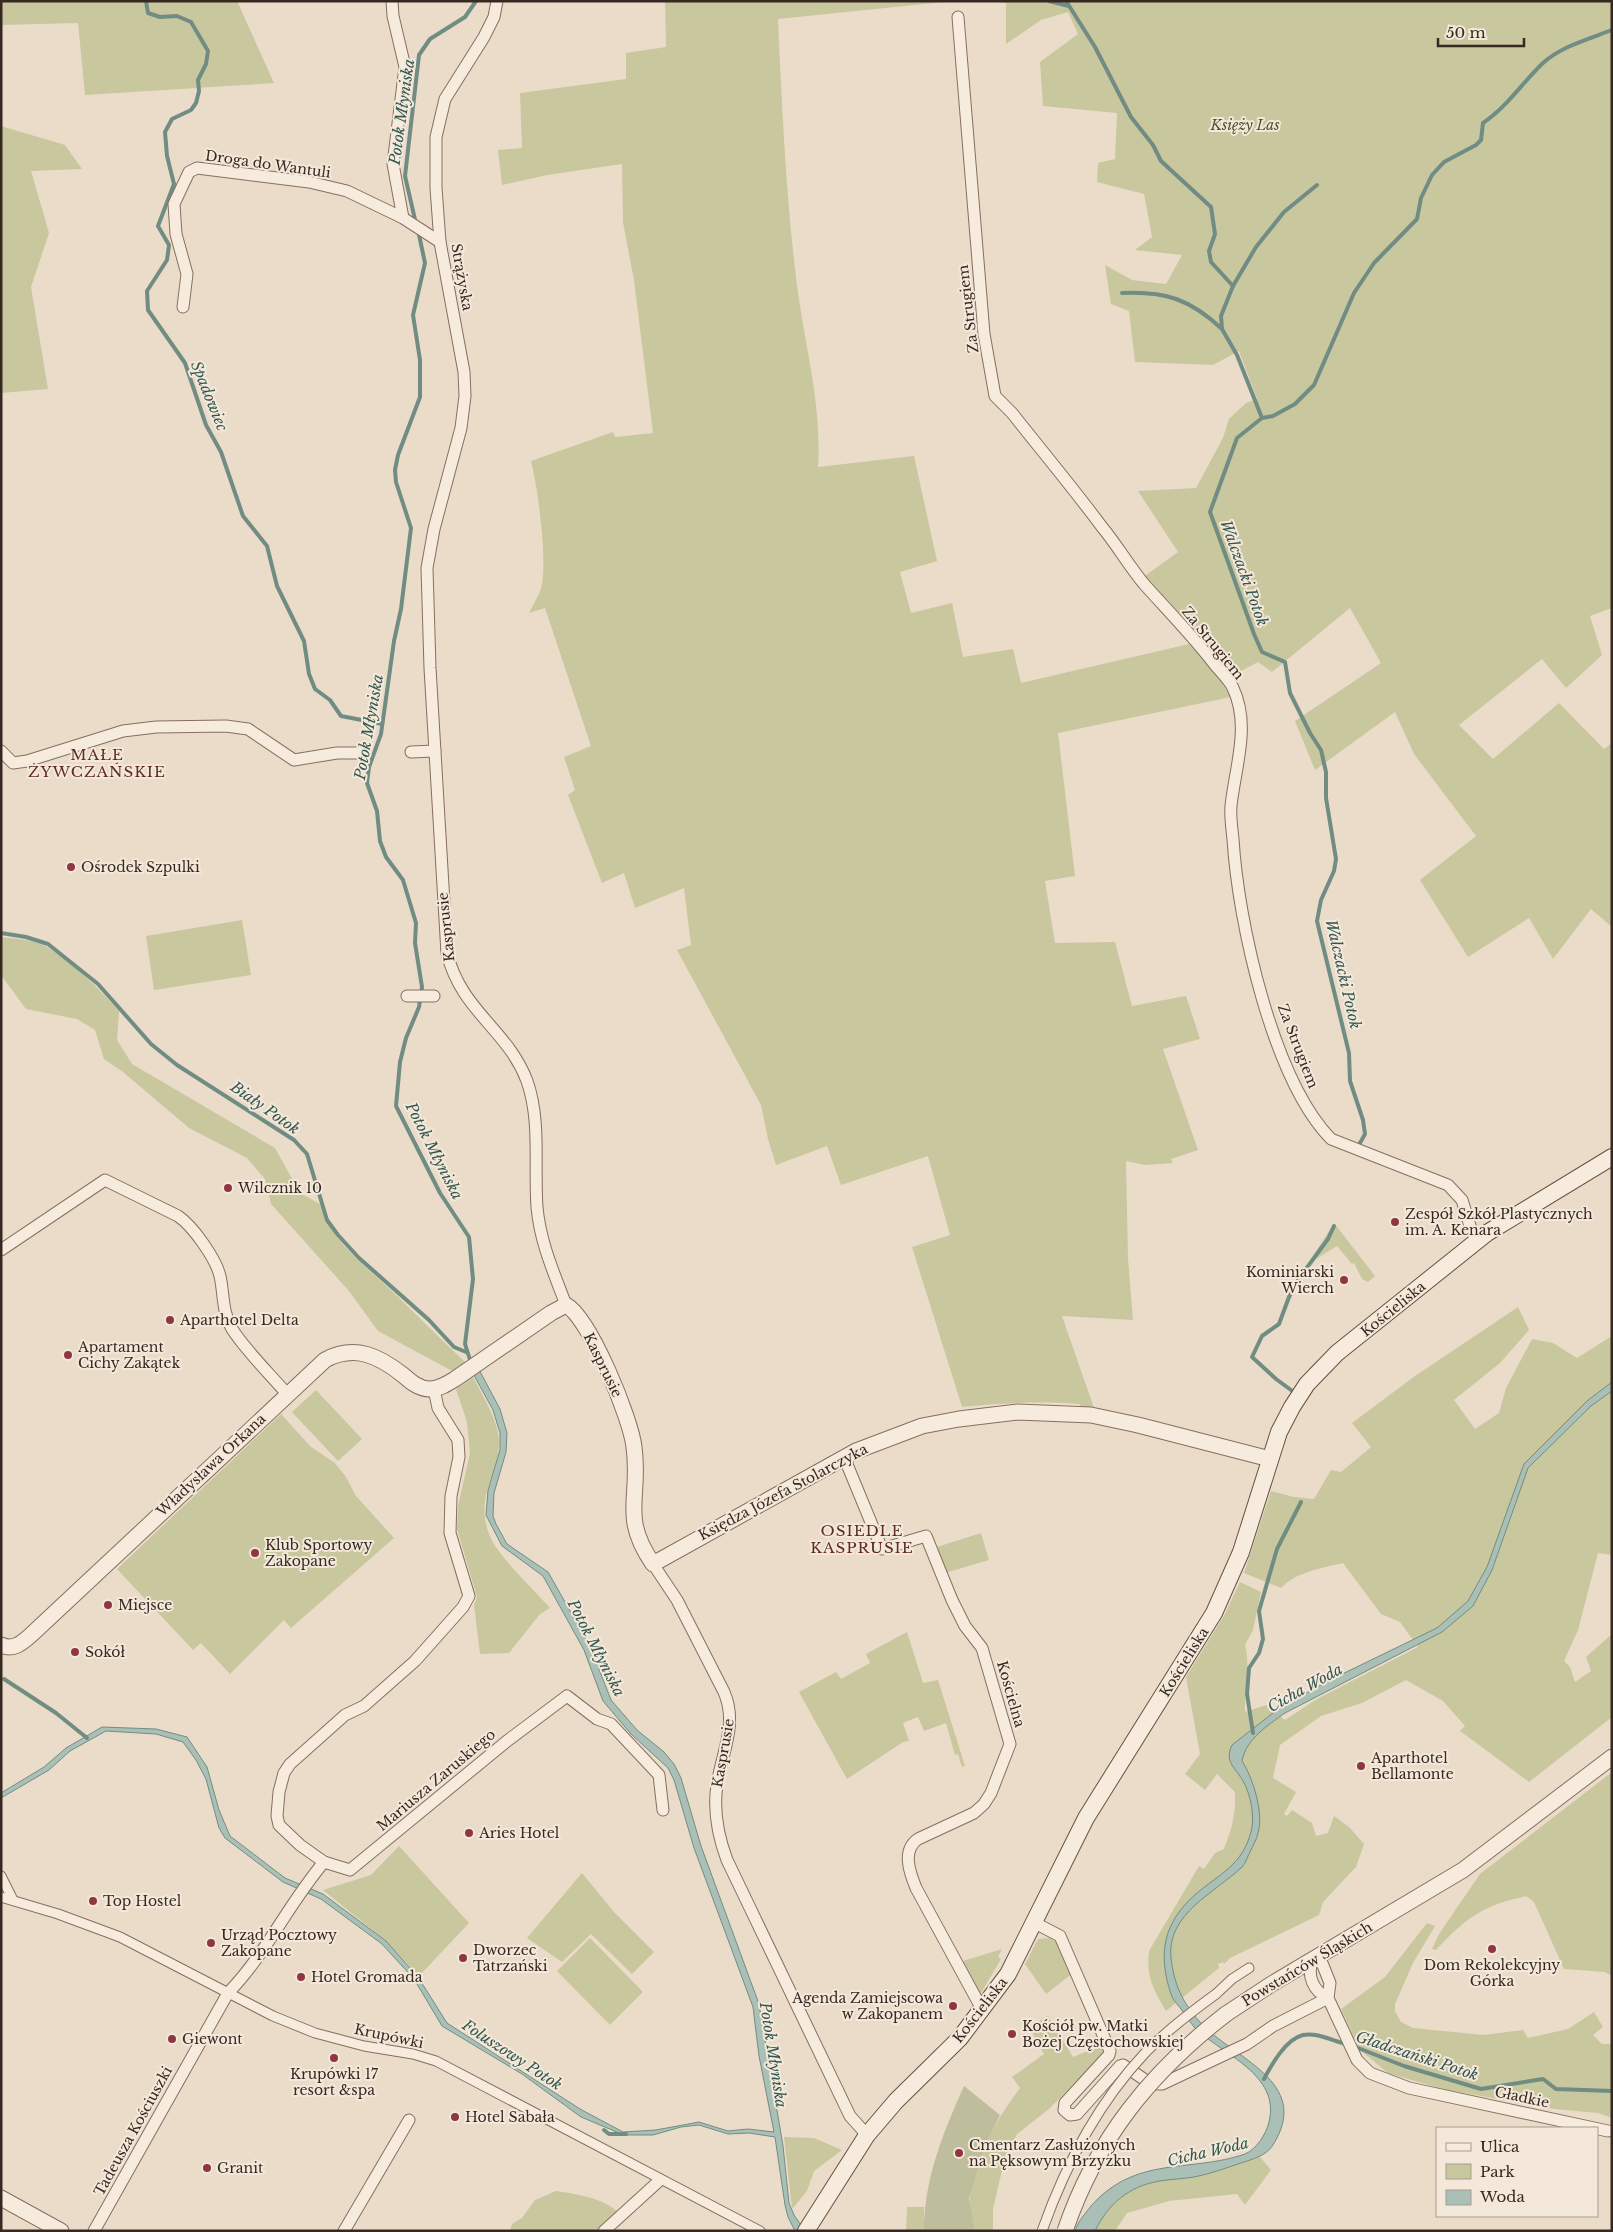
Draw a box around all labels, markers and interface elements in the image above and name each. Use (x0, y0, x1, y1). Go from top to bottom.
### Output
scale bar (1438, 15, 1524, 47)
text: 50 m (1446, 23, 1486, 42)
water label: Potok Młyniska (385, 58, 418, 167)
park label: Księży Las (1209, 116, 1280, 134)
street label: Droga do Wantuli (204, 146, 332, 182)
street label: Strążyska (447, 242, 477, 312)
street label: Za Strugiem (954, 264, 982, 354)
water label: Spadowiec (187, 358, 232, 434)
water label: Walczacki Potok (1216, 517, 1273, 629)
street label: Za Strugiem (1178, 603, 1248, 683)
water label: Potok Młyniska (350, 673, 387, 782)
district label: MAŁE ŻYWCZAŃSKIE (28, 745, 166, 781)
place label: Ośrodek Szpulki (81, 858, 200, 876)
marker: Ośrodek Szpulki (65, 861, 77, 873)
street label: Kasprusie (433, 891, 459, 963)
water label: Walczacki Potok (1322, 917, 1365, 1031)
street label: Za Strugiem (1274, 1001, 1322, 1091)
water label: Biały Potok (226, 1076, 303, 1138)
water label: Potok Młyniska (401, 1098, 467, 1203)
place label: Wilcznik 10 (237, 1179, 322, 1197)
marker: Wilcznik 10 (222, 1182, 234, 1194)
place label: Zespół Szkół Plastycznych im. A. Kenara (1405, 1205, 1593, 1239)
marker: Zespół Szkół Plastycznych im. A. Kenara (1389, 1216, 1401, 1228)
place label: Kominiarski Wierch (1246, 1263, 1334, 1297)
marker: Kominiarski Wierch (1338, 1274, 1350, 1286)
street label: Kościeliska (1357, 1277, 1429, 1341)
place label: Aparthotel Delta (179, 1311, 299, 1329)
marker: Aparthotel Delta (164, 1314, 176, 1326)
street label: Kasprusie (580, 1330, 626, 1400)
place label: Apartament Cichy Zakątek (77, 1338, 181, 1372)
marker: Apartament Cichy Zakątek (62, 1349, 74, 1361)
street label: Władysława Orkana (152, 1410, 269, 1521)
street label: Księdza Józefa Stolarczyka (695, 1440, 871, 1544)
district label: OSIEDLE KASPRUSIE (810, 1521, 914, 1557)
place label: Klub Sportowy Zakopane (265, 1536, 372, 1570)
marker: Klub Sportowy Zakopane (249, 1547, 261, 1559)
water label: Potok Młyniska (563, 1595, 629, 1700)
place label: Miejsce (118, 1596, 172, 1614)
marker: Miejsce (102, 1599, 114, 1611)
street label: Kościeliska (1156, 1624, 1213, 1700)
place label: Sokół (85, 1643, 125, 1661)
marker: Sokół (69, 1646, 81, 1658)
street label: Kościelna (993, 1659, 1029, 1730)
water label: Cicha Woda (1264, 1659, 1346, 1716)
street label: Kasprusie (708, 1717, 738, 1789)
street label: Mariusza Zaruskiego (373, 1725, 499, 1835)
place label: Aparthotel Bellamonte (1370, 1749, 1454, 1783)
marker: Aparthotel Bellamonte (1355, 1760, 1367, 1772)
place label: Aries Hotel (478, 1824, 560, 1842)
marker: Aries Hotel (463, 1827, 475, 1839)
place label: Top Hostel (103, 1892, 182, 1910)
marker: Top Hostel (87, 1895, 99, 1907)
street label: Powstańców Śląskich (1238, 1917, 1376, 2010)
place label: Urząd Pocztowy Zakopane (221, 1926, 337, 1960)
marker: Urząd Pocztowy Zakopane (205, 1937, 217, 1949)
place label: Dworzec Tatrzański (473, 1941, 548, 1975)
marker: Dom Rekolekcyjny Górka (1486, 1943, 1498, 1955)
marker: Dworzec Tatrzański (457, 1952, 469, 1964)
place label: Dom Rekolekcyjny Górka (1424, 1956, 1560, 1990)
place label: Hotel Gromada (311, 1968, 423, 1986)
marker: Hotel Gromada (295, 1971, 307, 1983)
street label: Kościeliska (949, 1973, 1011, 2046)
place label: Agenda Zamiejscowa w Zakopanem (791, 1989, 943, 2023)
water label: Potok Młyniska (756, 2000, 791, 2109)
marker: Agenda Zamiejscowa w Zakopanem (947, 2000, 959, 2012)
water label: Foluszowy Potok (458, 2015, 566, 2094)
place label: Kościół pw. Matki Bożej Częstochowskiej (1022, 2017, 1184, 2051)
street label: Krupówki (353, 2020, 426, 2052)
water label: Gładczański Potok (1353, 2027, 1481, 2084)
marker: Kościół pw. Matki Bożej Częstochowskiej (1006, 2028, 1018, 2040)
place label: Giewont (182, 2030, 243, 2048)
marker: Giewont (166, 2033, 178, 2045)
marker: Krupówki 17 resort &spa (328, 2052, 340, 2064)
street label: Tadeusza Kościuszki (90, 2063, 176, 2199)
place label: Krupówki 17 resort &spa (290, 2065, 379, 2099)
street label: Gładkie (1493, 2082, 1551, 2112)
place label: Hotel Sabała (465, 2108, 555, 2126)
marker: Hotel Sabała (449, 2111, 461, 2123)
legend (1436, 2127, 1598, 2217)
water label: Cicha Woda (1165, 2133, 1250, 2170)
place label: Cmentarz Zasłużonych na Pęksowym Brzyzku (969, 2136, 1136, 2170)
text: Ulica (1480, 2137, 1520, 2156)
marker: Cmentarz Zasłużonych na Pęksowym Brzyzku (953, 2147, 965, 2159)
place label: Granit (217, 2159, 264, 2177)
marker: Granit (201, 2162, 213, 2174)
text: Park (1480, 2162, 1516, 2181)
text: Woda (1479, 2187, 1525, 2206)

